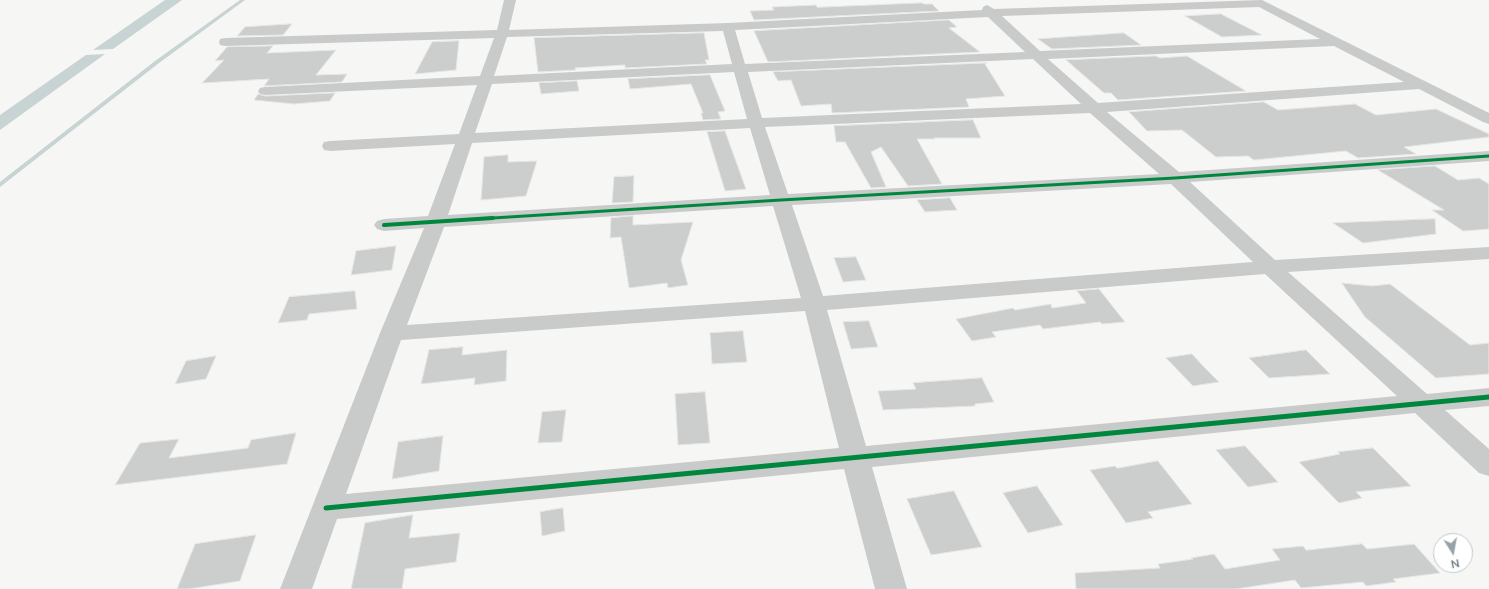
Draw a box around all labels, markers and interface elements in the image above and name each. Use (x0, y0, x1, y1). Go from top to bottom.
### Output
north arrow (1433, 533, 1473, 573)
text: N (1450, 556, 1461, 571)

